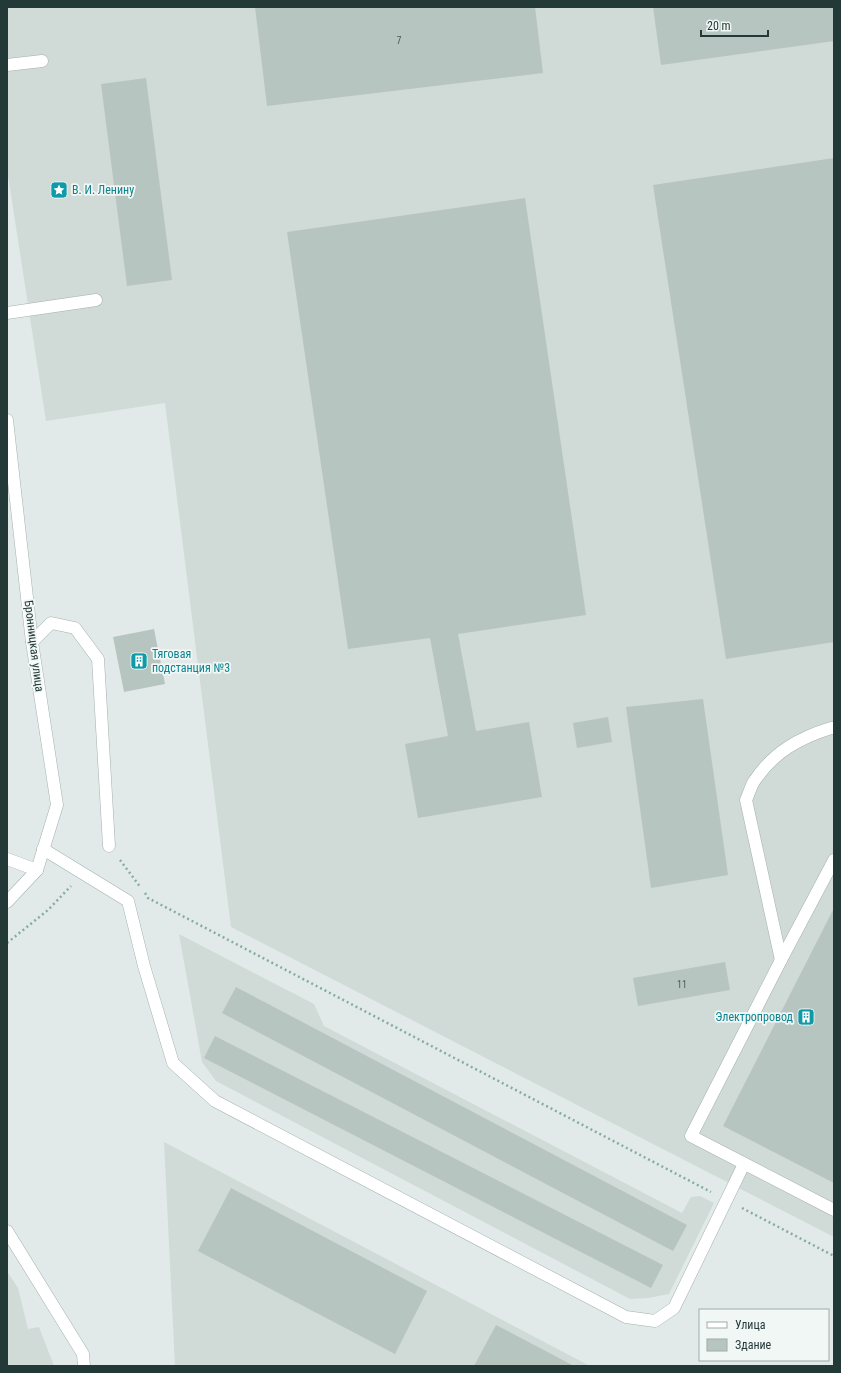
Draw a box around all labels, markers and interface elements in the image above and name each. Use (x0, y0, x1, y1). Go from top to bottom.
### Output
scale bar (701, 12, 768, 38)
text: 20 m (707, 19, 731, 33)
house number: 7 (397, 35, 402, 46)
place icon: В. И. Ленину (49, 180, 69, 200)
place label: В. И. Ленину (72, 183, 134, 197)
street label: Бронницкая улица (21, 599, 47, 693)
place label: Тяговая подстанция №3 (152, 647, 230, 675)
building icon: Тяговая подстанция №3 (129, 651, 149, 671)
house number: 11 (677, 979, 687, 990)
building icon: Электропровод (796, 1007, 816, 1027)
place label: Электропровод (715, 1010, 794, 1024)
legend (699, 1309, 829, 1361)
text: Улица (735, 1318, 766, 1332)
text: Здание (735, 1338, 772, 1352)

